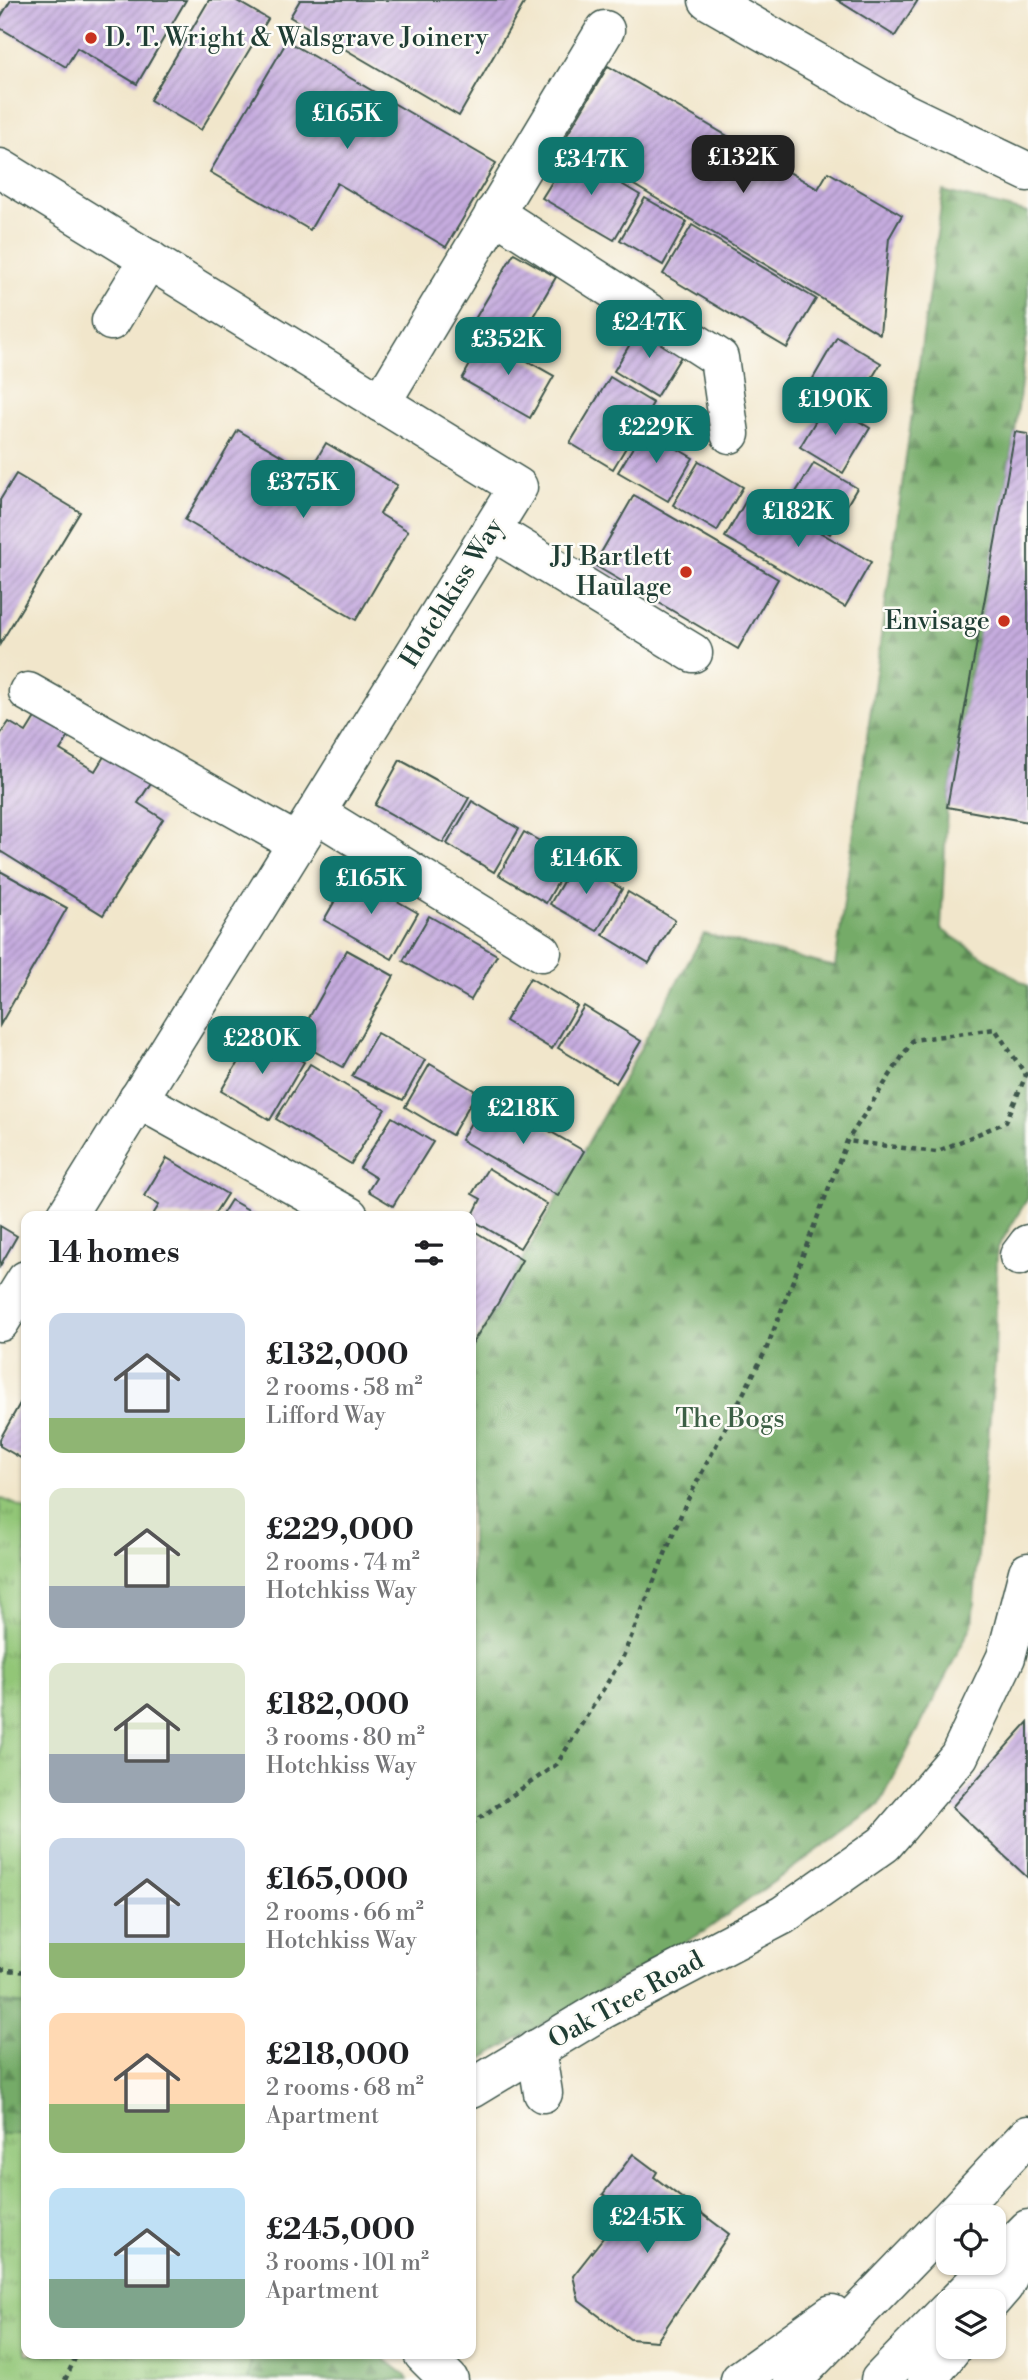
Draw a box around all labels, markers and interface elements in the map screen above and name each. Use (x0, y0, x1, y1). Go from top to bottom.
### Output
place label: D. T. Wright & Walsgrave Joinery (105, 22, 488, 54)
marker: D. T. Wright & Walsgrave Joinery (83, 30, 99, 46)
pin: £165K (298, 92, 396, 151)
text: £165K (312, 100, 382, 128)
pin: £132K (694, 136, 792, 195)
pin: £347K (542, 138, 640, 197)
text: £132K (708, 144, 778, 172)
text: £347K (554, 146, 628, 174)
pin: £247K (600, 300, 698, 360)
text: £247K (612, 309, 686, 337)
pin: £352K (459, 318, 557, 377)
text: £352K (471, 326, 545, 354)
pin: £190K (786, 378, 884, 437)
text: £190K (798, 386, 872, 414)
pin: £229K (607, 406, 705, 465)
text: £229K (619, 414, 693, 442)
pin: £375K (254, 461, 352, 520)
text: £375K (267, 469, 339, 497)
pin: £182K (749, 490, 847, 549)
text: £182K (762, 498, 834, 526)
street label: Hotchkiss Way (393, 512, 511, 674)
place label: JJ Bartlett Haulage (550, 541, 672, 603)
marker: JJ Bartlett Haulage (678, 564, 694, 580)
place label: Envisage (884, 605, 990, 637)
marker: Envisage (996, 613, 1012, 629)
pin: £146K (537, 836, 635, 896)
text: £146K (550, 845, 622, 873)
pin: £165K (322, 856, 420, 916)
text: £165K (336, 865, 406, 893)
pin: £280K (213, 1016, 311, 1076)
text: £280K (223, 1025, 301, 1053)
pin: £218K (474, 1086, 572, 1146)
text: £218K (487, 1095, 559, 1123)
text: 14 homes (49, 1234, 180, 1272)
icon: filters (410, 1234, 448, 1272)
text: £132,000 (266, 1336, 409, 1374)
icon: home (105, 1341, 189, 1425)
text: 2 rooms · 58 m² (266, 1374, 423, 1402)
text: Lifford Way (266, 1402, 386, 1430)
park label: The Bogs (675, 1403, 785, 1435)
text: £229,000 (266, 1511, 414, 1549)
icon: home (105, 1516, 189, 1600)
text: 2 rooms · 74 m² (266, 1549, 420, 1577)
text: Hotchkiss Way (266, 1577, 417, 1605)
text: £182,000 (266, 1686, 409, 1724)
icon: home (105, 1691, 189, 1775)
text: 3 rooms · 80 m² (266, 1724, 425, 1752)
text: Hotchkiss Way (266, 1752, 417, 1780)
text: £165,000 (266, 1861, 408, 1899)
icon: home (105, 1866, 189, 1950)
text: 2 rooms · 66 m² (266, 1899, 424, 1927)
text: Hotchkiss Way (266, 1927, 417, 1955)
street label: Oak Tree Road (543, 1944, 709, 2056)
text: £218,000 (266, 2036, 410, 2074)
icon: home (105, 2041, 189, 2125)
text: 2 rooms · 68 m² (266, 2074, 424, 2102)
text: Apartment (266, 2102, 379, 2130)
pin: £245K (598, 2196, 696, 2255)
text: £245K (609, 2204, 685, 2232)
map controls (936, 2205, 1006, 2359)
button: locate (936, 2205, 1006, 2275)
text: £245,000 (266, 2211, 415, 2249)
icon: home (105, 2216, 189, 2300)
text: 3 rooms · 101 m² (266, 2249, 429, 2277)
text: Apartment (266, 2277, 379, 2305)
button: layers (936, 2289, 1006, 2359)

